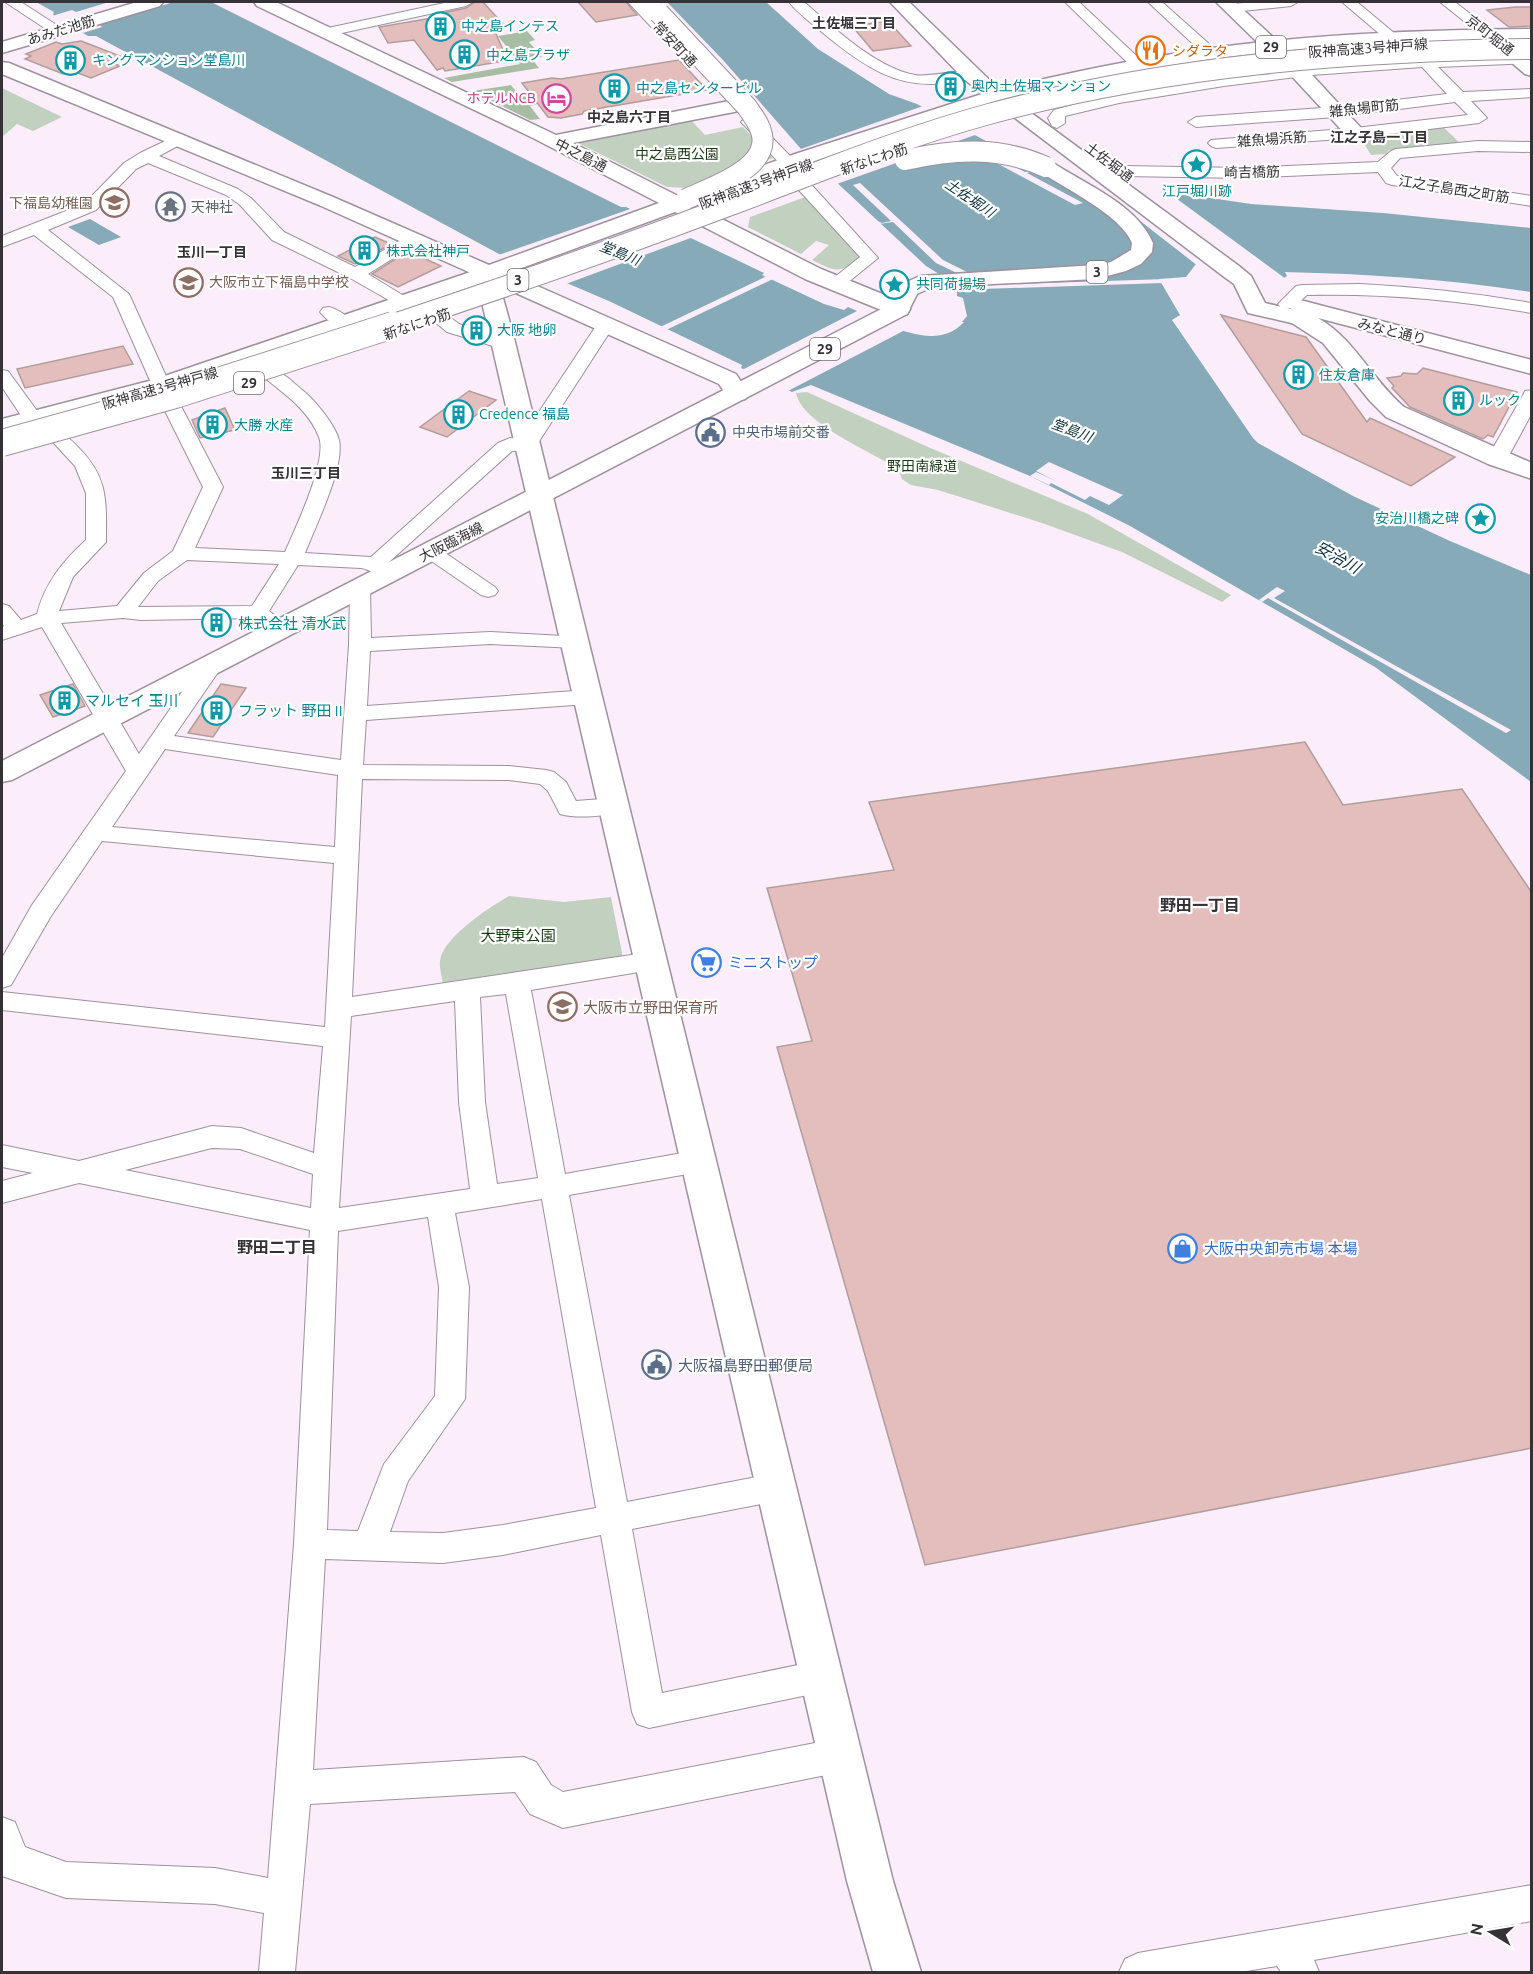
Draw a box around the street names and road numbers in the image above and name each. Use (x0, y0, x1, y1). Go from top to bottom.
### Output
street label: 京町堀通 (1463, 11, 1517, 59)
street label: あみだ池筋 (25, 12, 97, 48)
street label: 常安町通 (650, 18, 700, 70)
road number: 29 (1256, 36, 1286, 58)
street label: 阪神高速3号神戸線 (1308, 36, 1428, 60)
street label: 雑魚場町筋 (1328, 96, 1400, 120)
street label: 雑魚場浜筋 (1237, 129, 1307, 149)
street label: 中之島通 (552, 135, 610, 175)
street label: 土佐堀通 (1082, 139, 1136, 185)
street label: 新なにわ筋 (838, 140, 910, 178)
street label: 阪神高速3号神戸線 (697, 156, 815, 212)
street label: 崎吉橋筋 (1224, 164, 1280, 180)
street label: 江之子島西之町筋 (1397, 172, 1511, 206)
road number: 3 (1086, 261, 1108, 283)
road number: 3 (508, 269, 528, 291)
street label: 新なにわ筋 (381, 305, 453, 343)
street label: みなと通り (1356, 315, 1428, 347)
road number: 29 (810, 338, 840, 360)
street label: 阪神高速3号神戸線 (100, 364, 220, 412)
road number: 29 (234, 372, 264, 394)
street label: 大阪臨海線 (416, 519, 486, 565)

